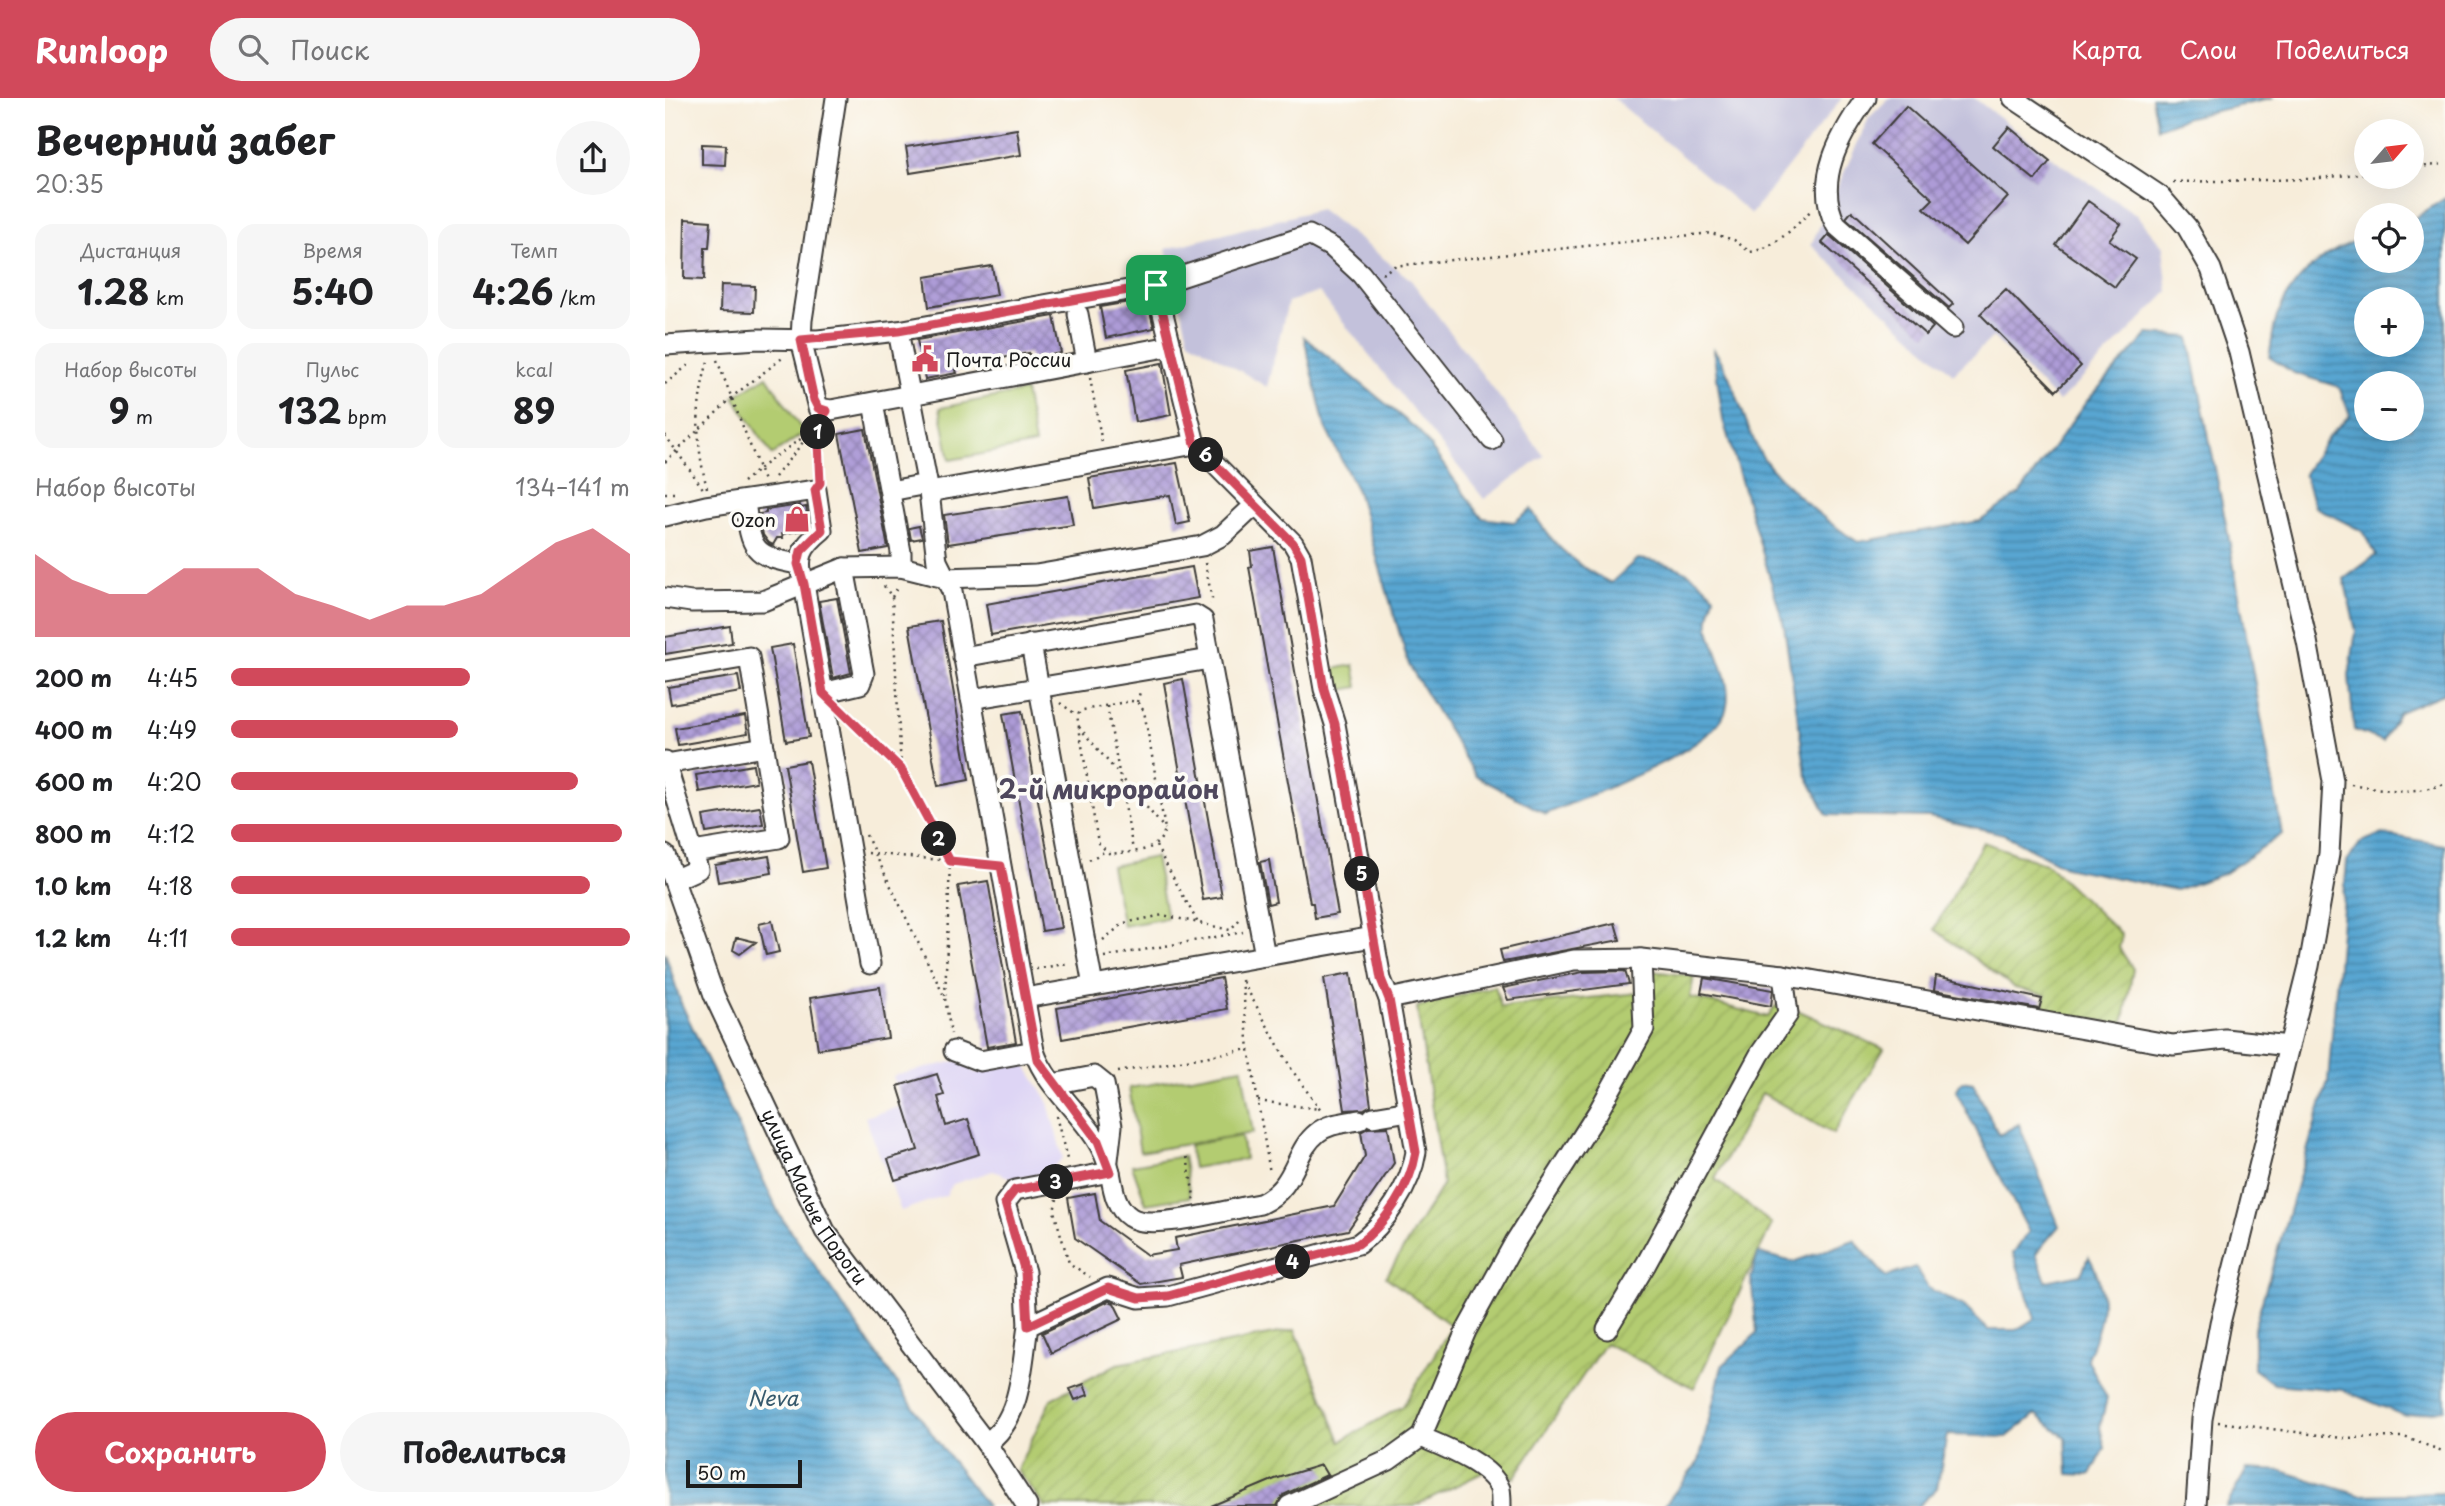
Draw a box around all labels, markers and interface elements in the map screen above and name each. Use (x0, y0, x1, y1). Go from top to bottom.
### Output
search box (210, 18, 700, 81)
text: Runloop (35, 24, 168, 74)
icon: search (234, 30, 272, 68)
text: Поиск (290, 30, 369, 69)
text: Карта (2071, 31, 2142, 67)
text: Слои (2180, 31, 2237, 67)
text: Поделиться (2275, 31, 2410, 67)
text: Вечерний забег (35, 111, 335, 168)
north arrow (2354, 119, 2424, 189)
map controls (2354, 119, 2424, 441)
button: share (556, 121, 630, 195)
text: 20:35 (35, 166, 104, 201)
button: locate (2354, 203, 2424, 273)
text: Дистанция (80, 236, 181, 264)
text: Время (302, 236, 363, 264)
text: Темп (510, 236, 558, 264)
pin (1126, 255, 1186, 315)
text: 1.28 (77, 264, 150, 317)
text: 5:40 (291, 264, 374, 317)
text: 4:26 (472, 264, 554, 317)
icon: arrive (1137, 266, 1175, 304)
text: km (150, 283, 184, 311)
text: /km (554, 283, 596, 311)
button: + (2354, 287, 2424, 357)
public building icon: Почта России (910, 344, 940, 374)
place label: Почта России (946, 345, 1071, 373)
text: Набор высоты (64, 355, 197, 383)
text: Пульс (306, 355, 359, 383)
text: kcal (515, 355, 553, 383)
button: − (2354, 371, 2424, 441)
text: 9 (109, 383, 130, 436)
text: 132 (278, 383, 341, 436)
text: 89 (513, 383, 555, 436)
text: m (130, 402, 153, 430)
text: bpm (341, 402, 387, 430)
pin: 1 (801, 414, 835, 450)
text: 1 (813, 417, 822, 445)
pin: 6 (1189, 438, 1223, 472)
text: 6 (1199, 440, 1212, 468)
text: Набор высоты (35, 469, 196, 504)
text: 134–141 m (515, 469, 630, 504)
shop icon: Ozon (782, 504, 812, 534)
place label: Ozon (731, 505, 776, 533)
text: 200 m (35, 660, 112, 695)
text: 4:45 (147, 660, 198, 695)
text: 400 m (35, 712, 113, 747)
text: 4:49 (147, 712, 197, 747)
text: 600 m (35, 764, 113, 799)
text: 4:20 (147, 764, 202, 799)
district label: 2-й микрорайон (998, 769, 1220, 808)
text: 800 m (35, 816, 112, 851)
text: 4:12 (147, 816, 195, 851)
pin: 2 (921, 822, 957, 856)
text: 2 (932, 824, 945, 852)
pin: 5 (1345, 856, 1379, 892)
text: 5 (1355, 859, 1368, 887)
text: 1.0 km (35, 868, 112, 903)
text: 4:18 (147, 868, 193, 903)
text: 1.2 km (35, 920, 111, 955)
text: 4:11 (147, 920, 188, 955)
street label: улица Малые Пороги (755, 1104, 875, 1290)
pin: 3 (1039, 1164, 1073, 1200)
text: 3 (1049, 1167, 1062, 1195)
pin: 4 (1275, 1244, 1311, 1280)
text: 4 (1286, 1247, 1299, 1275)
water label: Neva (748, 1381, 799, 1413)
button: Сохранить (35, 1412, 326, 1492)
button: Поделиться (340, 1412, 630, 1492)
scale bar (686, 1457, 801, 1489)
text: 50 m (697, 1458, 746, 1486)

